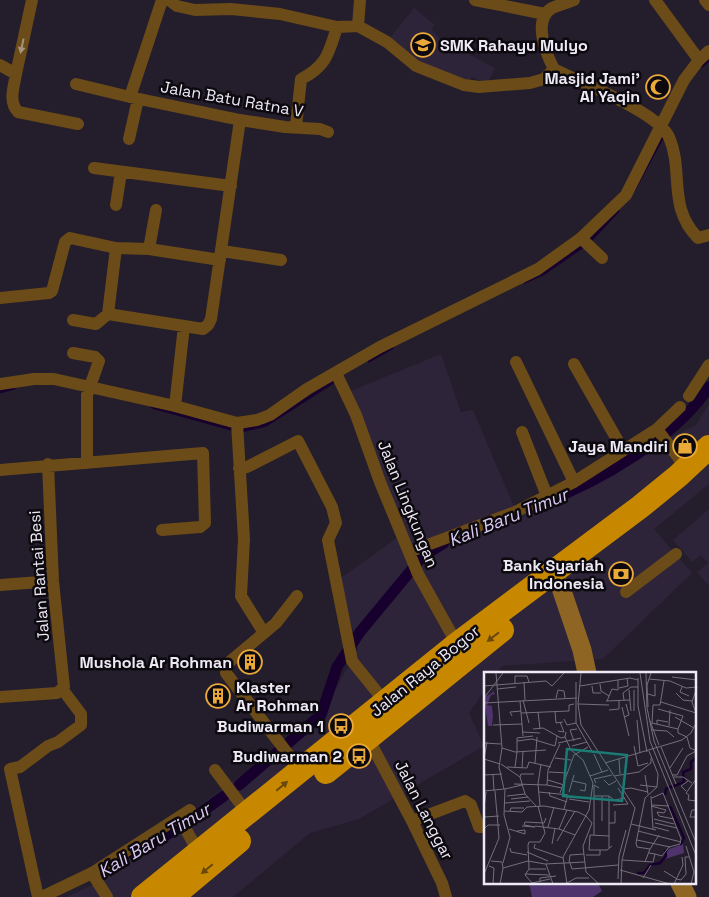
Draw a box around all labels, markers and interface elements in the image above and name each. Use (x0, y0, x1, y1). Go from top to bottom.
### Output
school or university icon: SMK Rahayu Mulyo (410, 32, 436, 58)
place label: SMK Rahayu Mulyo (440, 35, 588, 56)
one-way arrow (18, 39, 26, 54)
place label: Masjid Jami' Al Yaqin (544, 68, 640, 107)
mosque icon: Masjid Jami' Al Yaqin (645, 74, 671, 100)
street label: Jalan Batu Ratna V (159, 76, 305, 122)
shop icon: Jaya Mandiri (672, 433, 698, 459)
place label: Jaya Mandiri (568, 436, 668, 457)
street label: Jalan Lingkungan (373, 437, 443, 571)
water label: Kali Baru Timur (445, 482, 573, 551)
street label: Jalan Rantai Besi (24, 510, 54, 642)
place label: Bank Syariah Indonesia (503, 555, 604, 594)
bank icon: Bank Syariah Indonesia (608, 561, 634, 587)
street label: Jalan Raya Bogor (366, 621, 484, 721)
one-way arrow (487, 632, 500, 643)
building icon: Mushola Ar Rohman (237, 649, 263, 675)
place label: Mushola Ar Rohman (80, 652, 232, 673)
inset map (484, 672, 696, 884)
place label: Klaster Ar Rohman (236, 677, 319, 716)
building icon: Klaster Ar Rohman (205, 683, 231, 709)
bus stop icon: Budiwarman 1 (328, 713, 354, 739)
place label: Budiwarman 1 (217, 716, 324, 737)
bus stop icon: Budiwarman 2 (346, 743, 372, 769)
place label: Budiwarman 2 (233, 746, 342, 767)
street label: Jalan Langgar (390, 757, 458, 863)
one-way arrow (275, 781, 288, 792)
water label: Kali Baru Timur (94, 796, 216, 883)
one-way arrow (200, 863, 213, 874)

